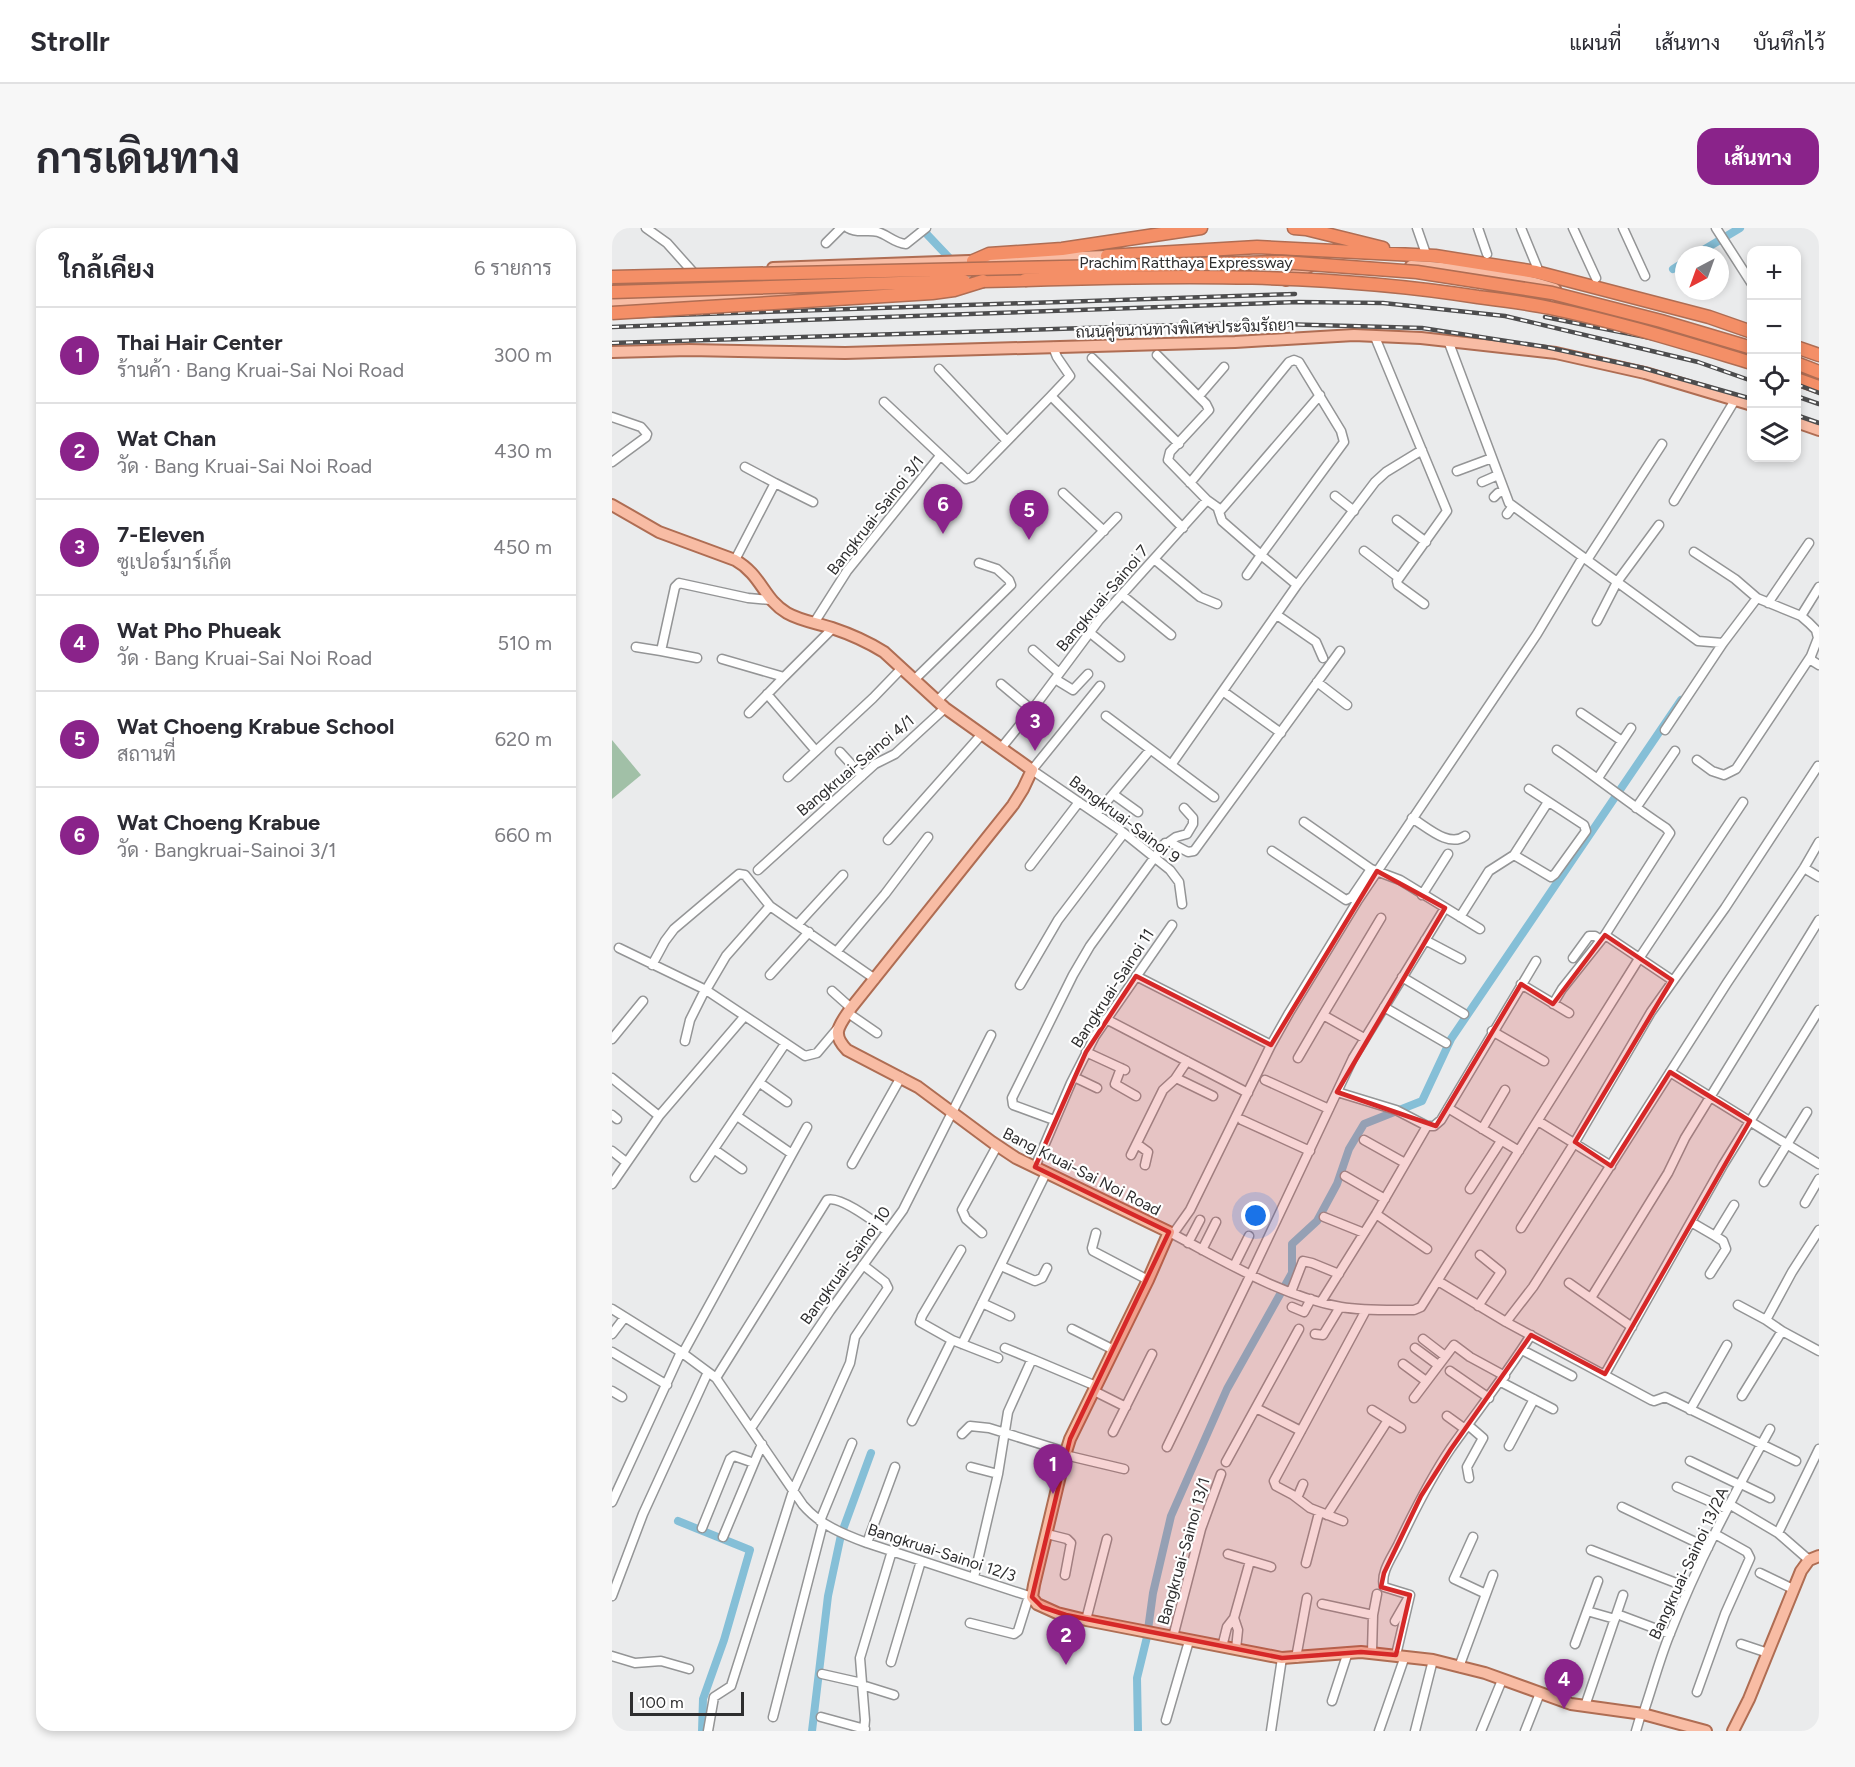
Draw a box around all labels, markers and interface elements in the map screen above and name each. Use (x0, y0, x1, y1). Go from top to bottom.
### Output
text: Strollr (30, 24, 110, 58)
text: แผนที่ (1569, 30, 1622, 55)
text: เส้นทาง (1655, 30, 1720, 55)
text: บันทึกไว้ (1753, 30, 1825, 55)
button: เส้นทาง (1697, 128, 1819, 185)
text: การเดินทาง (36, 133, 240, 184)
north arrow (1675, 246, 1729, 300)
map controls (1747, 246, 1801, 462)
button: + (1747, 246, 1801, 300)
text: ใกล้เคียง (60, 253, 155, 285)
street label: Prachim Ratthaya Expressway (1079, 253, 1293, 272)
text: 6 รายการ (474, 256, 552, 280)
button: − (1747, 300, 1801, 354)
street label: ถนนคู่ขนานทางพิเศษประจิมรัถยา (1075, 314, 1295, 344)
text: Thai Hair Center (117, 329, 283, 356)
text: 1 (75, 343, 84, 367)
text: 300 m (494, 343, 552, 367)
button: locate (1747, 354, 1801, 408)
text: ร้านค้า · Bang Kruai-Sai Noi Road (117, 358, 404, 382)
button: layers (1747, 408, 1801, 462)
text: Wat Chan (117, 425, 216, 452)
text: 2 (74, 439, 85, 463)
text: 430 m (494, 439, 552, 463)
street label: Bangkruai-Sainoi 3/1 (823, 452, 928, 579)
text: วัด · Bang Kruai-Sai Noi Road (117, 454, 372, 478)
pin: 6 (924, 484, 962, 534)
pin: 5 (1010, 490, 1048, 540)
text: 7-Eleven (117, 521, 205, 548)
text: 3 (74, 535, 85, 559)
text: 450 m (493, 535, 552, 559)
street label: Bangkruai-Sainoi 7 (1052, 541, 1153, 655)
text: ซูเปอร์มาร์เก็ต (117, 550, 232, 574)
text: Wat Pho Phueak (117, 617, 281, 644)
text: 4 (73, 631, 86, 655)
text: 510 m (497, 631, 552, 655)
text: วัด · Bang Kruai-Sai Noi Road (117, 646, 372, 670)
pin: 3 (1016, 702, 1054, 751)
street label: Bangkruai-Sainoi 4/1 (793, 711, 918, 820)
text: Wat Choeng Krabue School (117, 713, 394, 740)
text: 5 (74, 727, 85, 751)
text: 620 m (495, 727, 552, 751)
text: สถานที่ (117, 742, 176, 766)
street label: Bangkruai-Sainoi 9 (1066, 772, 1184, 867)
text: Wat Choeng Krabue (117, 809, 320, 836)
text: 6 (74, 823, 85, 847)
text: 660 m (495, 823, 552, 847)
text: วัด · Bangkruai-Sainoi 3/1 (117, 838, 337, 862)
street label: Bangkruai-Sainoi 11 (1067, 925, 1158, 1051)
street label: Bang Kruai-Sai Noi Road (1000, 1123, 1164, 1220)
your location (1241, 1201, 1270, 1230)
street label: Bangkruai-Sainoi 10 (796, 1203, 895, 1328)
pin: 1 (1034, 1444, 1072, 1494)
street label: Bangkruai-Sainoi 13/1 (1153, 1475, 1214, 1627)
street label: Bangkruai-Sainoi 13/2A (1645, 1484, 1732, 1642)
street label: Bangkruai-Sainoi 12/3 (865, 1519, 1018, 1585)
pin: 2 (1046, 1616, 1086, 1665)
pin: 4 (1544, 1660, 1584, 1709)
scale bar (630, 1689, 744, 1716)
text: 100 m (639, 1693, 684, 1712)

